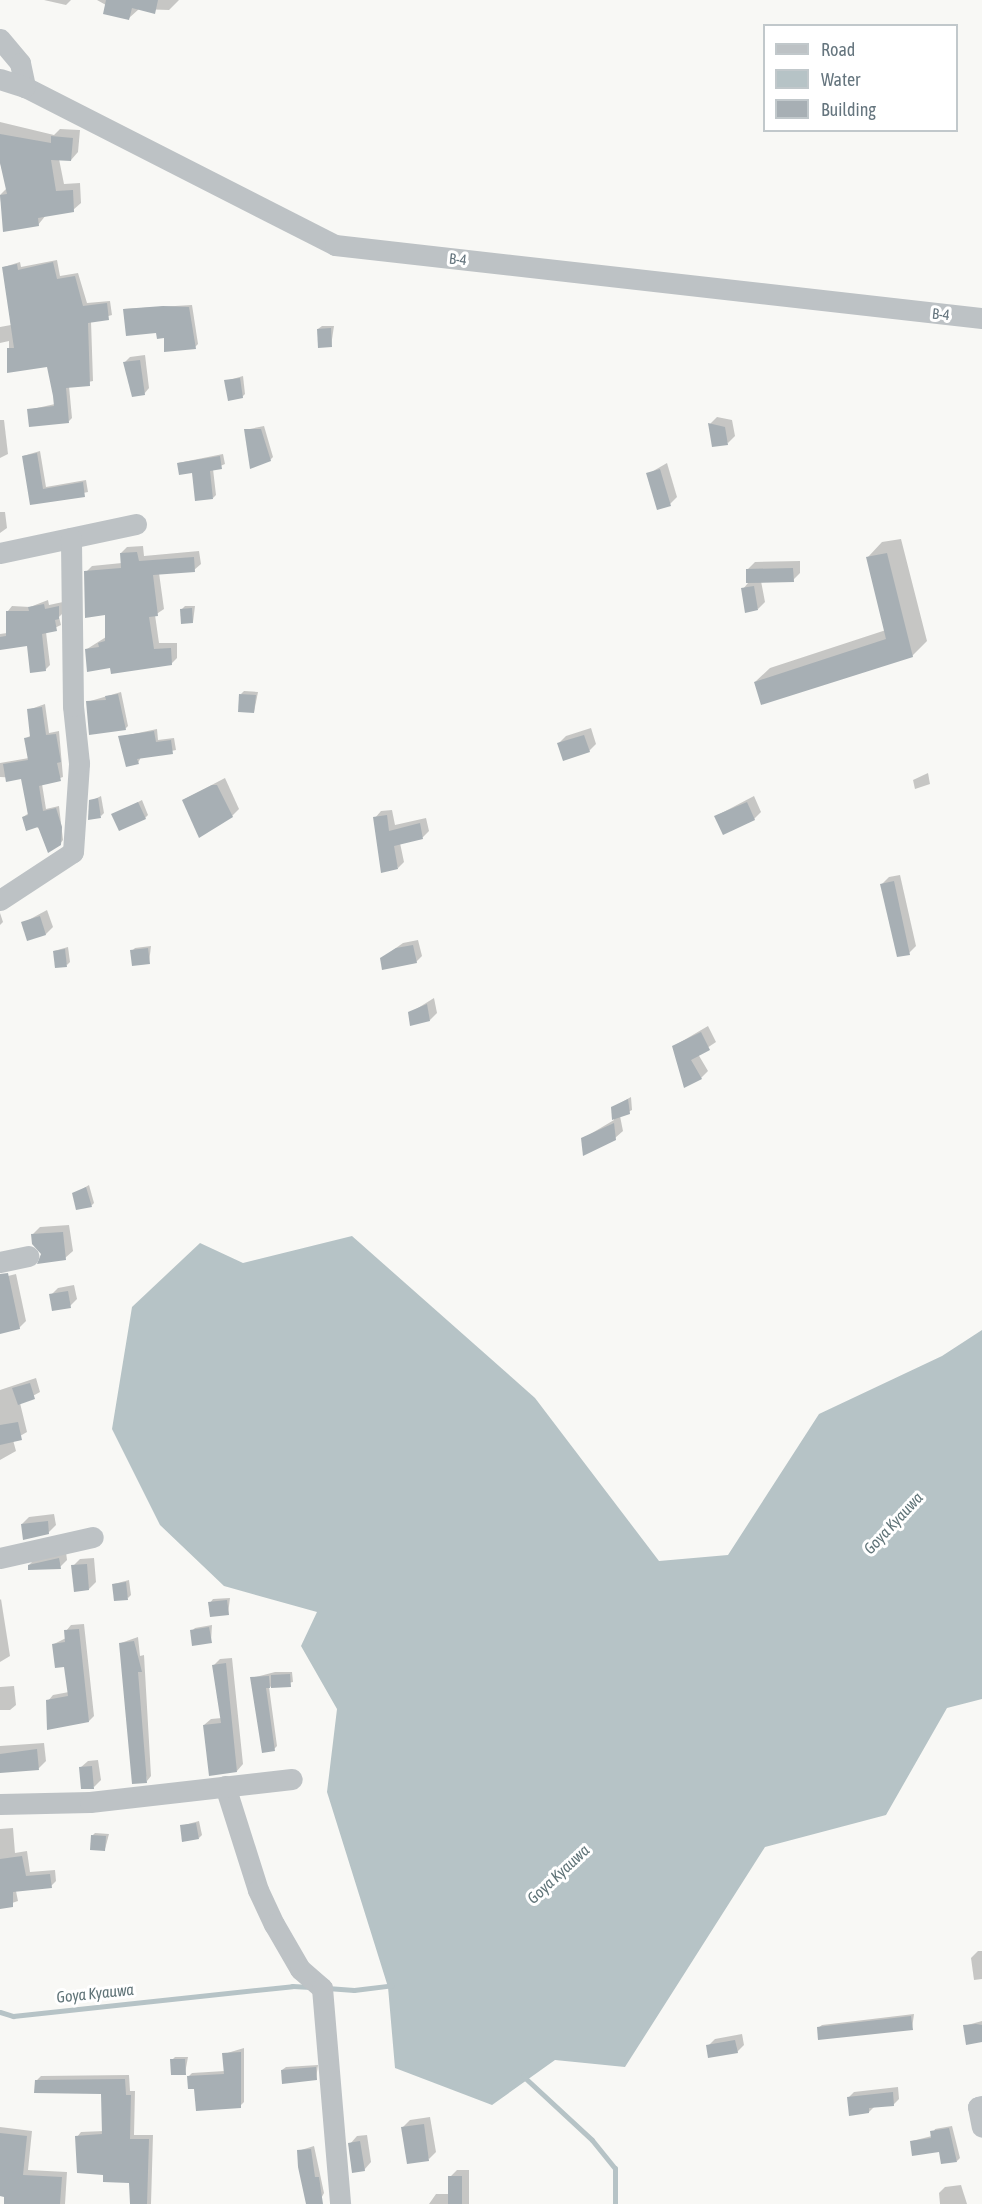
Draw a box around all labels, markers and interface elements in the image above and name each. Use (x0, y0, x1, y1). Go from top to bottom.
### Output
legend (763, 24, 958, 132)
text: Road (821, 39, 855, 60)
text: Water (821, 69, 860, 90)
text: Building (821, 99, 876, 120)
street label: B-4 (448, 249, 468, 269)
street label: B-4 (931, 304, 951, 324)
water label: Goya Kyauwa (859, 1488, 927, 1558)
water label: Goya Kyauwa (523, 1840, 593, 1908)
water label: Goya Kyauwa (55, 1979, 135, 2007)

